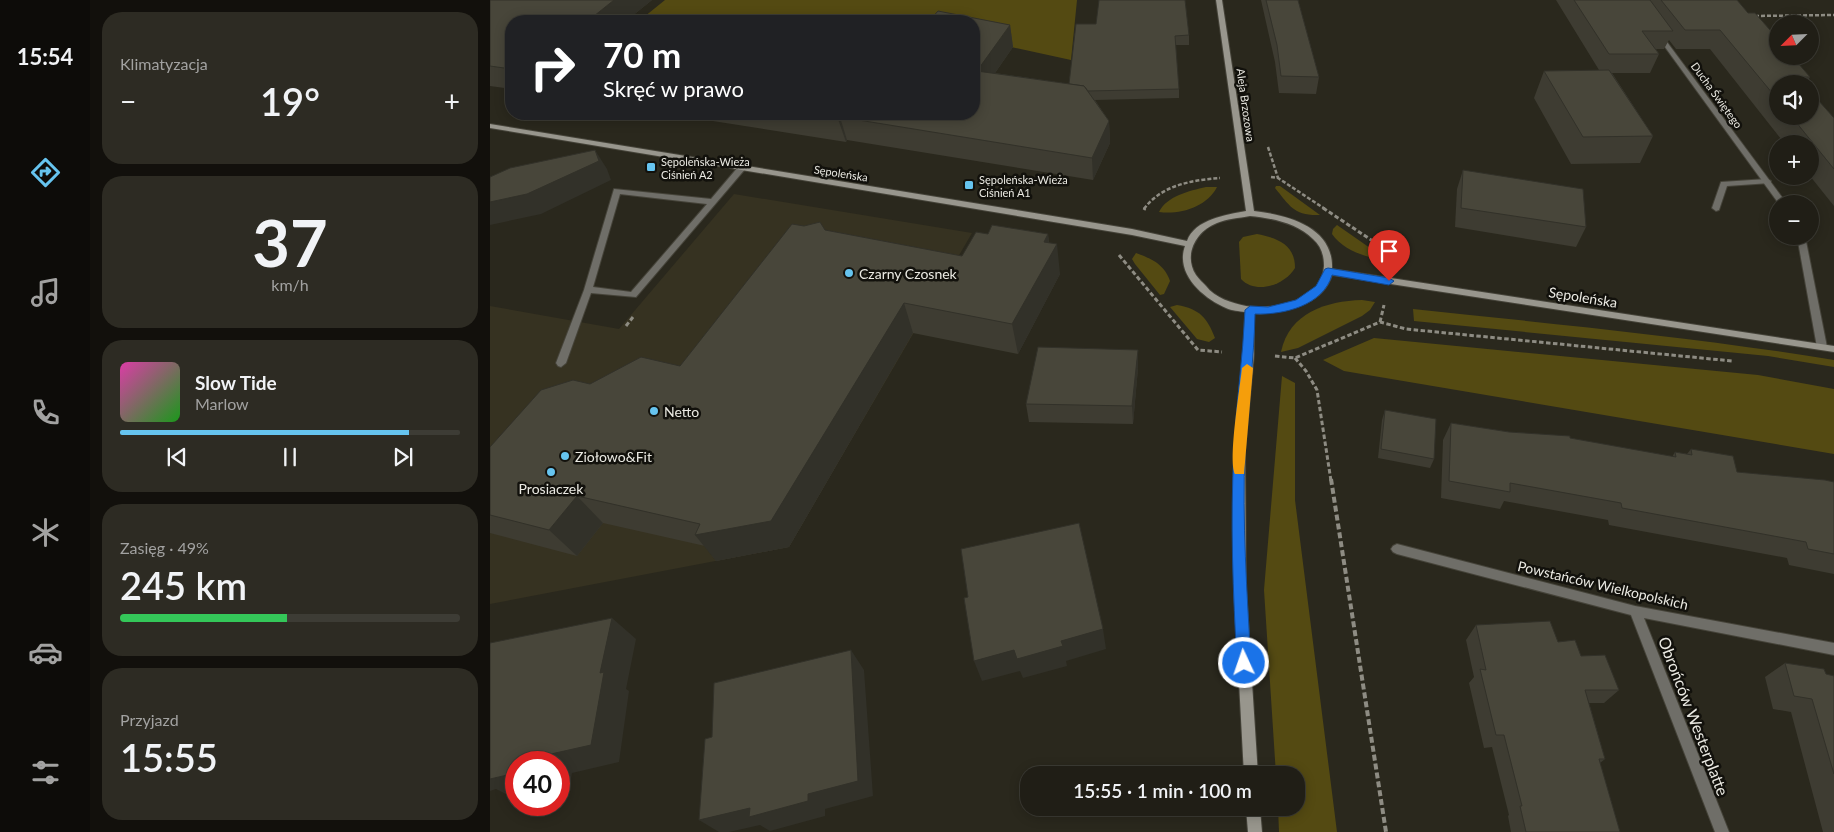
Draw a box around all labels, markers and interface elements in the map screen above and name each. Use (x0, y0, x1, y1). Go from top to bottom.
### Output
north arrow (1769, 15, 1819, 65)
map controls (1769, 15, 1819, 245)
text: 70 m (603, 33, 681, 75)
icon: right (520, 35, 585, 100)
text: 15:54 (17, 43, 73, 70)
text: Klimatyzacja (120, 54, 208, 73)
street label: Ducha Świętego (1689, 59, 1745, 131)
street label: Aleja Brzozowa (1234, 68, 1258, 142)
text: Skręć w prawo (603, 75, 744, 102)
button: sound (1769, 75, 1819, 125)
text: 19° (260, 78, 320, 124)
text: − (120, 84, 136, 118)
text: + (444, 84, 460, 118)
button: + (1769, 135, 1819, 185)
icon: directions (28, 155, 63, 190)
place label: Sępoleńska-Wieża Ciśnień A2 (661, 155, 750, 181)
marker: Sępoleńska-Wieża Ciśnień A2 (645, 161, 657, 173)
street label: Sępoleńska (813, 162, 869, 184)
place label: Sępoleńska-Wieża Ciśnień A1 (979, 173, 1068, 199)
marker: Sępoleńska-Wieża Ciśnień A1 (963, 179, 975, 191)
button: − (1769, 195, 1819, 245)
text: 37 (252, 203, 328, 281)
pin (1368, 230, 1410, 281)
icon: arrive (1375, 237, 1403, 265)
place label: Czarny Czosnek (859, 265, 958, 282)
marker: Czarny Czosnek (843, 267, 855, 279)
icon: music (28, 275, 63, 310)
text: km/h (271, 275, 309, 294)
street label: Sępoleńska (1547, 283, 1619, 311)
text: Slow Tide (195, 371, 277, 394)
text: Marlow (195, 394, 249, 413)
icon: phone (28, 395, 63, 430)
place label: Netto (664, 403, 699, 420)
marker: Netto (648, 405, 660, 417)
icon: previous (163, 443, 191, 471)
icon: pause (276, 443, 304, 471)
icon: next (389, 443, 417, 471)
place label: Ziołowo&Fit (575, 448, 652, 465)
marker: Ziołowo&Fit (559, 450, 571, 462)
marker: Prosiaczek (545, 466, 557, 478)
place label: Prosiaczek (519, 480, 584, 497)
icon: climate (28, 515, 63, 550)
text: Zasięg · 49% (120, 538, 209, 557)
street label: Powstańców Wielkopolskich (1516, 557, 1690, 613)
text: 245 km (120, 562, 247, 608)
street label: Obrońców Westerplatte (1655, 634, 1733, 798)
icon: car (28, 635, 63, 670)
position arrow (1217, 636, 1269, 688)
text: Przyjazd (120, 710, 179, 729)
text: 15:55 (120, 734, 218, 780)
speed limit sign: 40 (505, 751, 570, 816)
icon: filters (28, 755, 63, 790)
text: 15:55 · 1 min · 100 m (1073, 779, 1252, 802)

